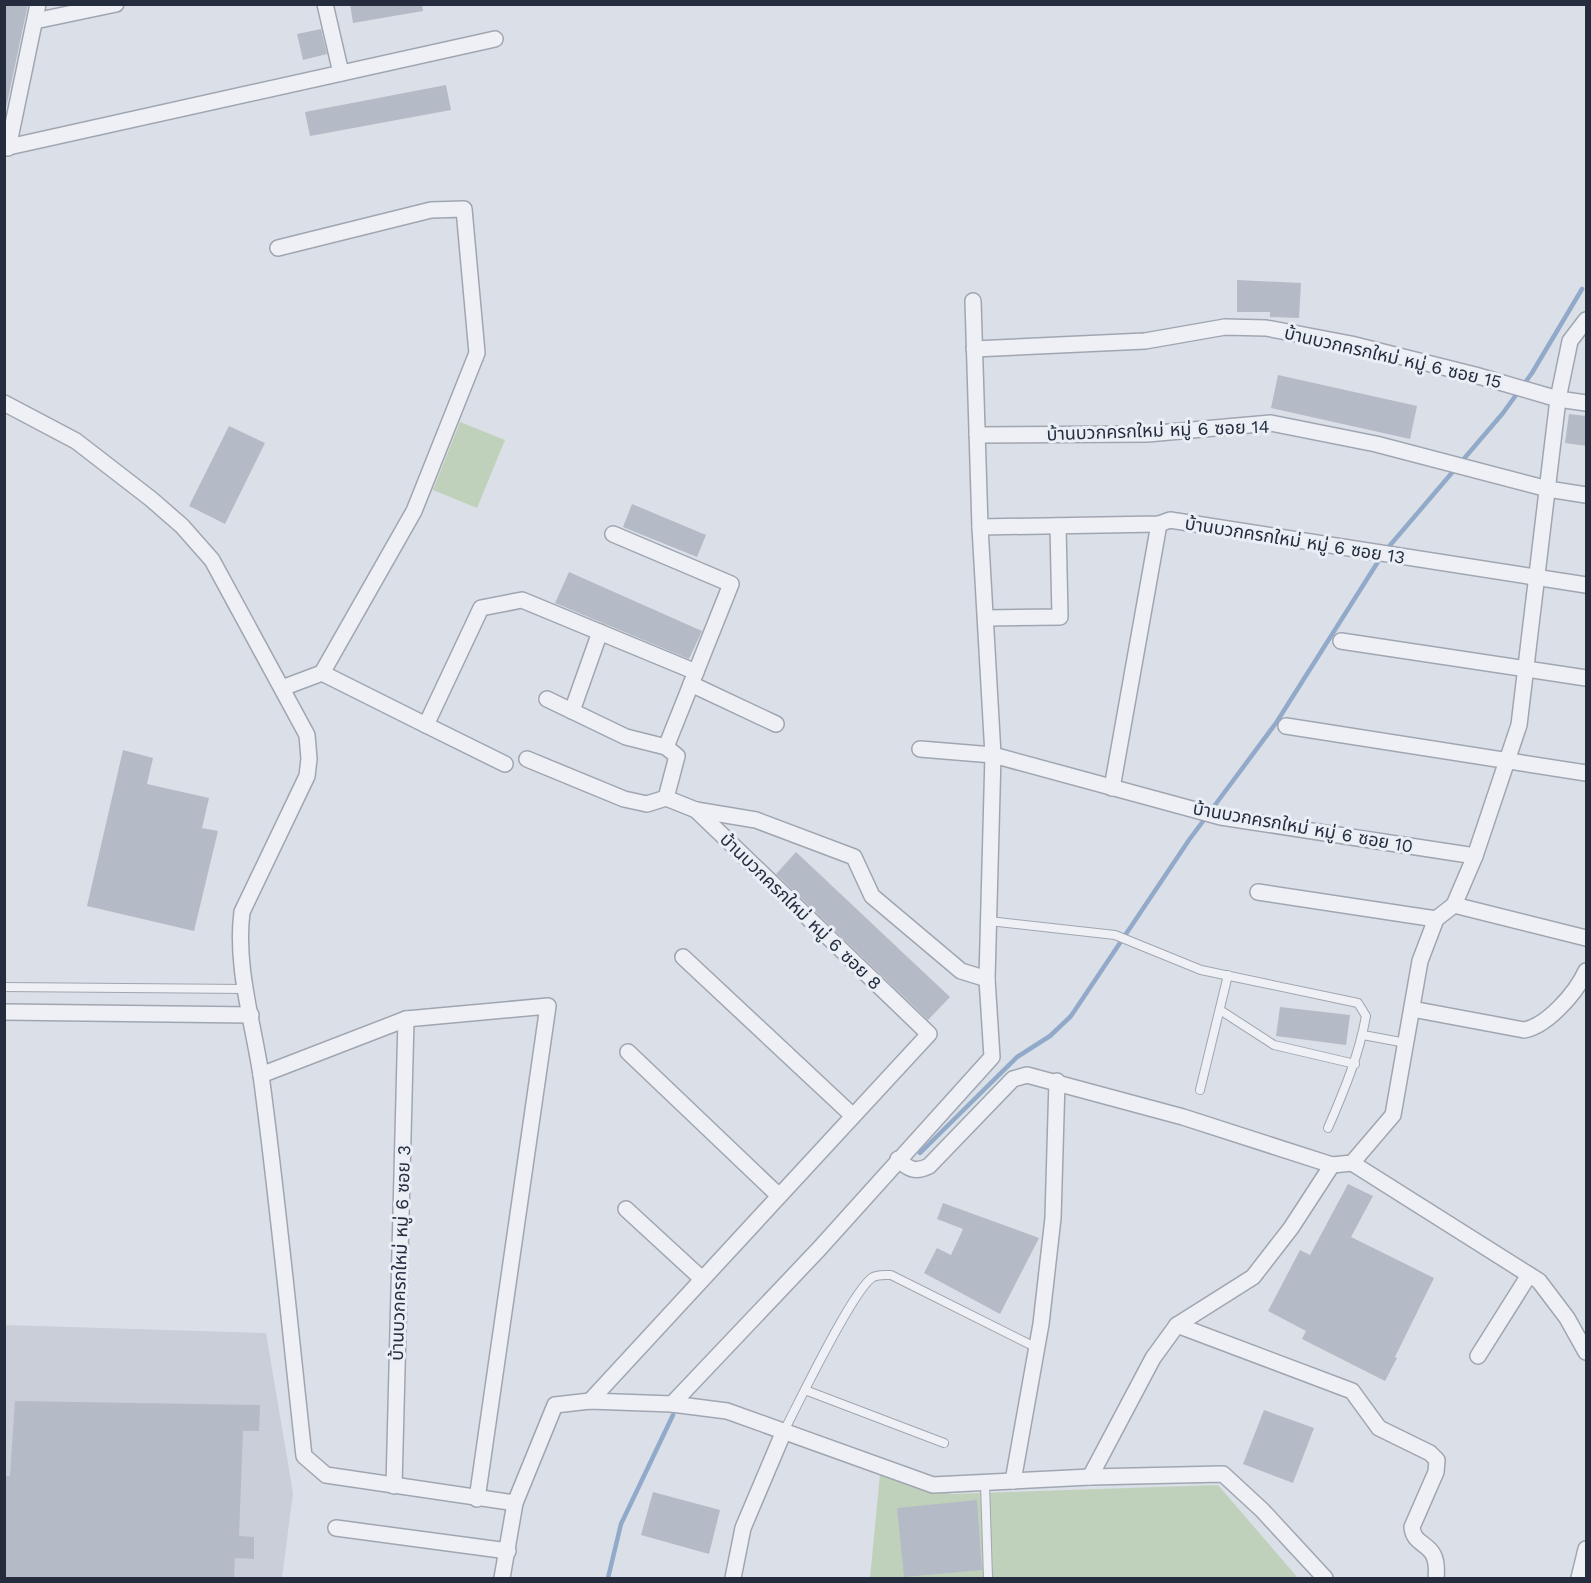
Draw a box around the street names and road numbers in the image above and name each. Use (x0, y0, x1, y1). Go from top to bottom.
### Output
street label: บ้านบวกครกใหม่ หมู่ 6 ซอย 15 (1282, 322, 1504, 394)
street label: บ้านบวกครกใหม่ หมู่ 6 ซอย 14 (1046, 416, 1270, 446)
street label: บ้านบวกครกใหม่ หมู่ 6 ซอย 13 (1183, 512, 1407, 570)
street label: บ้านบวกครกใหม่ หมู่ 6 ซอย 10 (1191, 797, 1415, 859)
street label: บ้านบวกครกใหม่ หมู่ 6 ซอย 8 (714, 828, 886, 995)
street label: บ้านบวกครกใหม่ หมู่ 6 ซอย 3 (386, 1145, 416, 1361)

